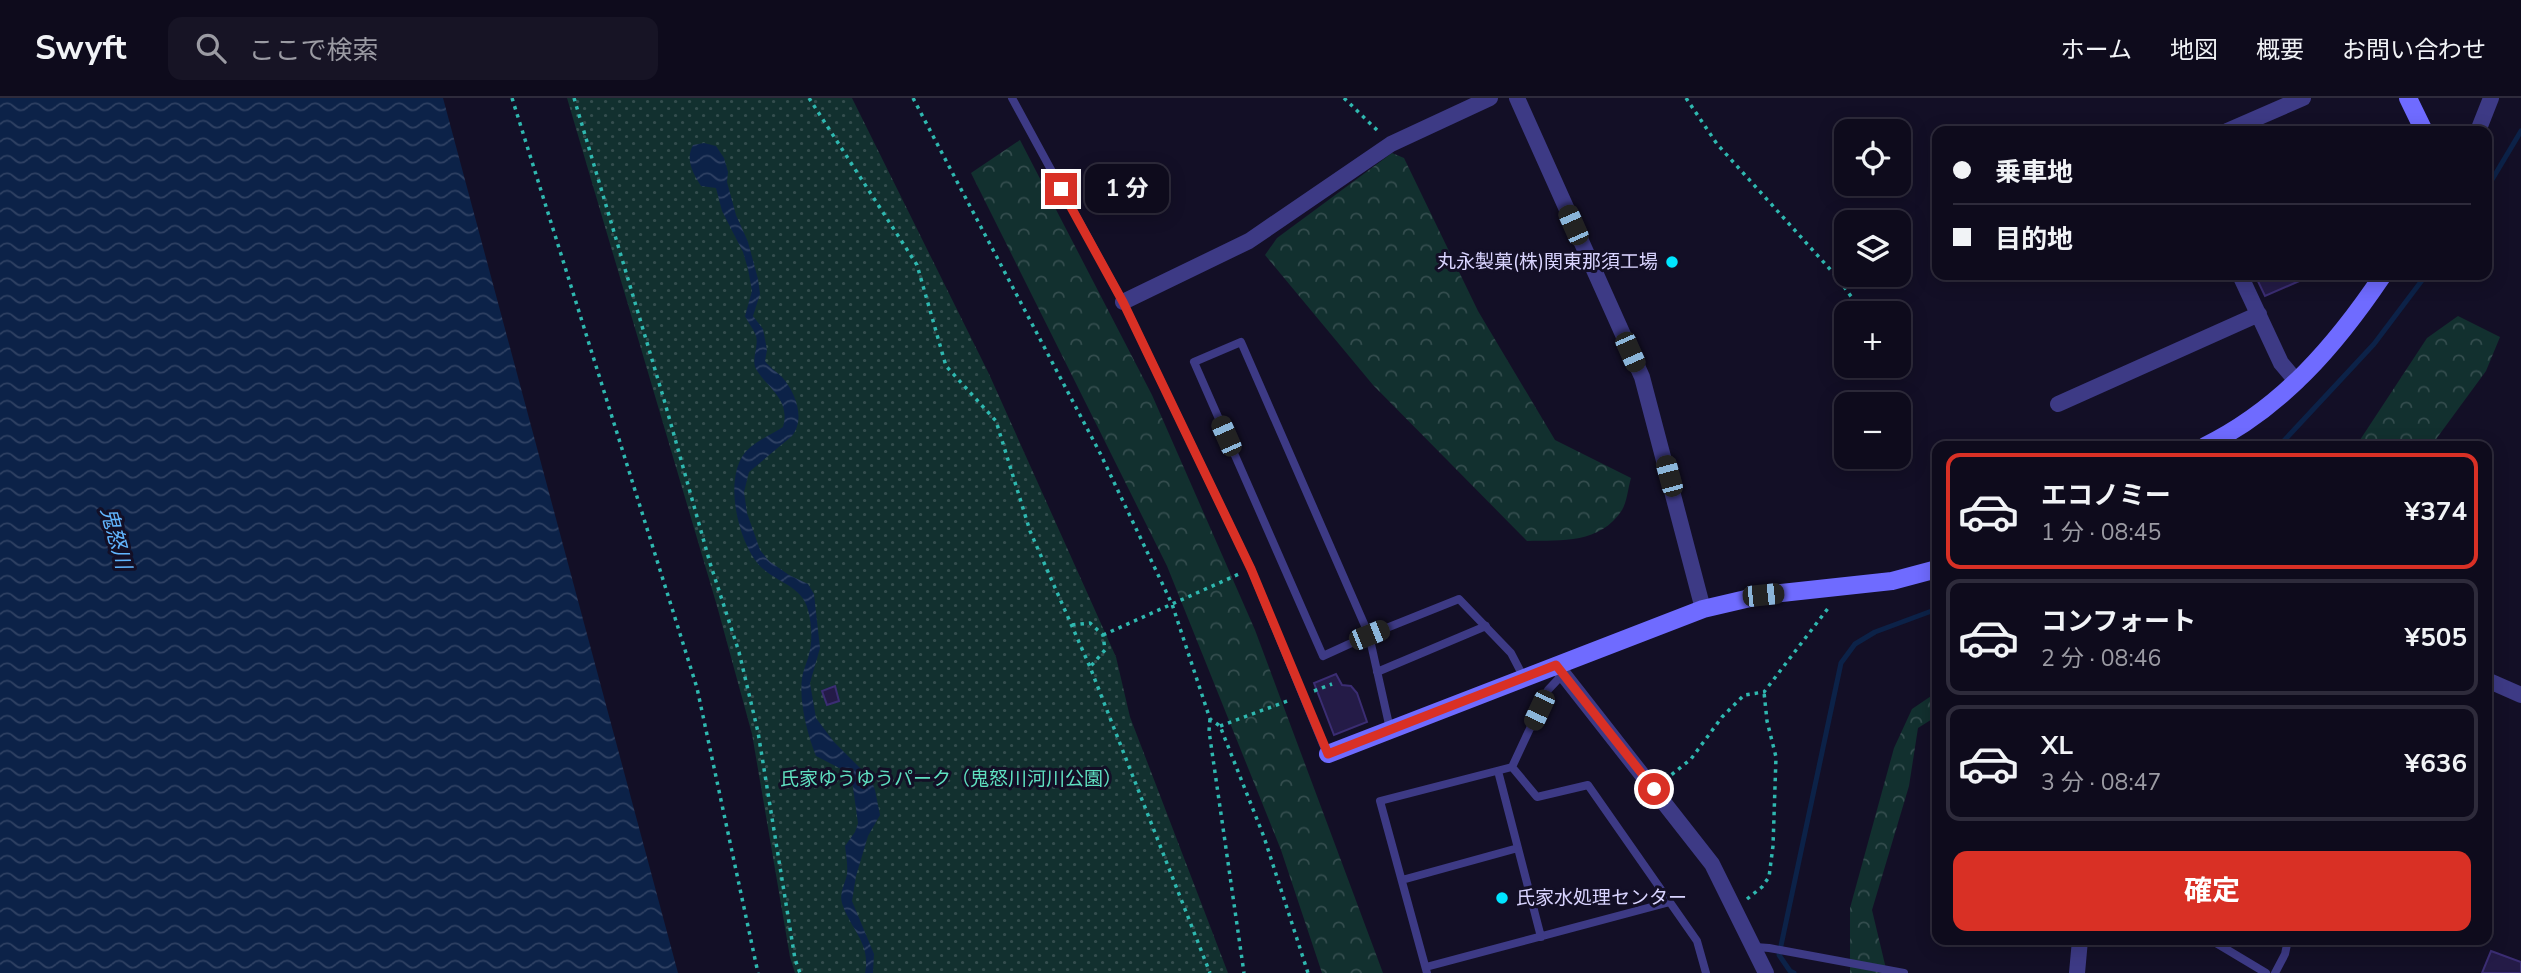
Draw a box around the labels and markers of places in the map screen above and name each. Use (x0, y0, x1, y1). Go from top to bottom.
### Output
place label: 丸永製菓(株)関東那須工場 (1437, 249, 1658, 275)
marker: 丸永製菓(株)関東那須工場 (1664, 254, 1680, 270)
place label: 氏家水処理センター (1516, 885, 1687, 911)
marker: 氏家水処理センター (1494, 890, 1510, 906)

